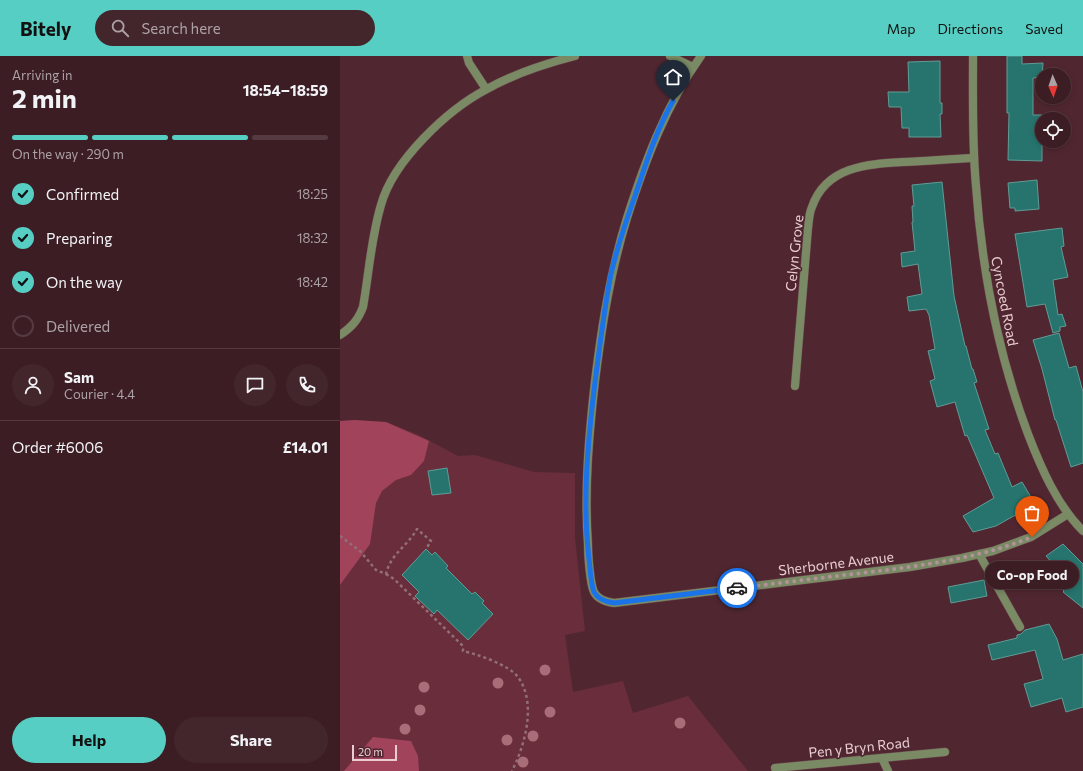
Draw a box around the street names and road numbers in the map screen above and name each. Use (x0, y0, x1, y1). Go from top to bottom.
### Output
street label: Celyn Grove (782, 214, 806, 292)
street label: Cyncoed Road (988, 255, 1022, 347)
street label: Sherborne Avenue (777, 547, 895, 579)
street label: Pen y Bryn Road (807, 733, 911, 761)

